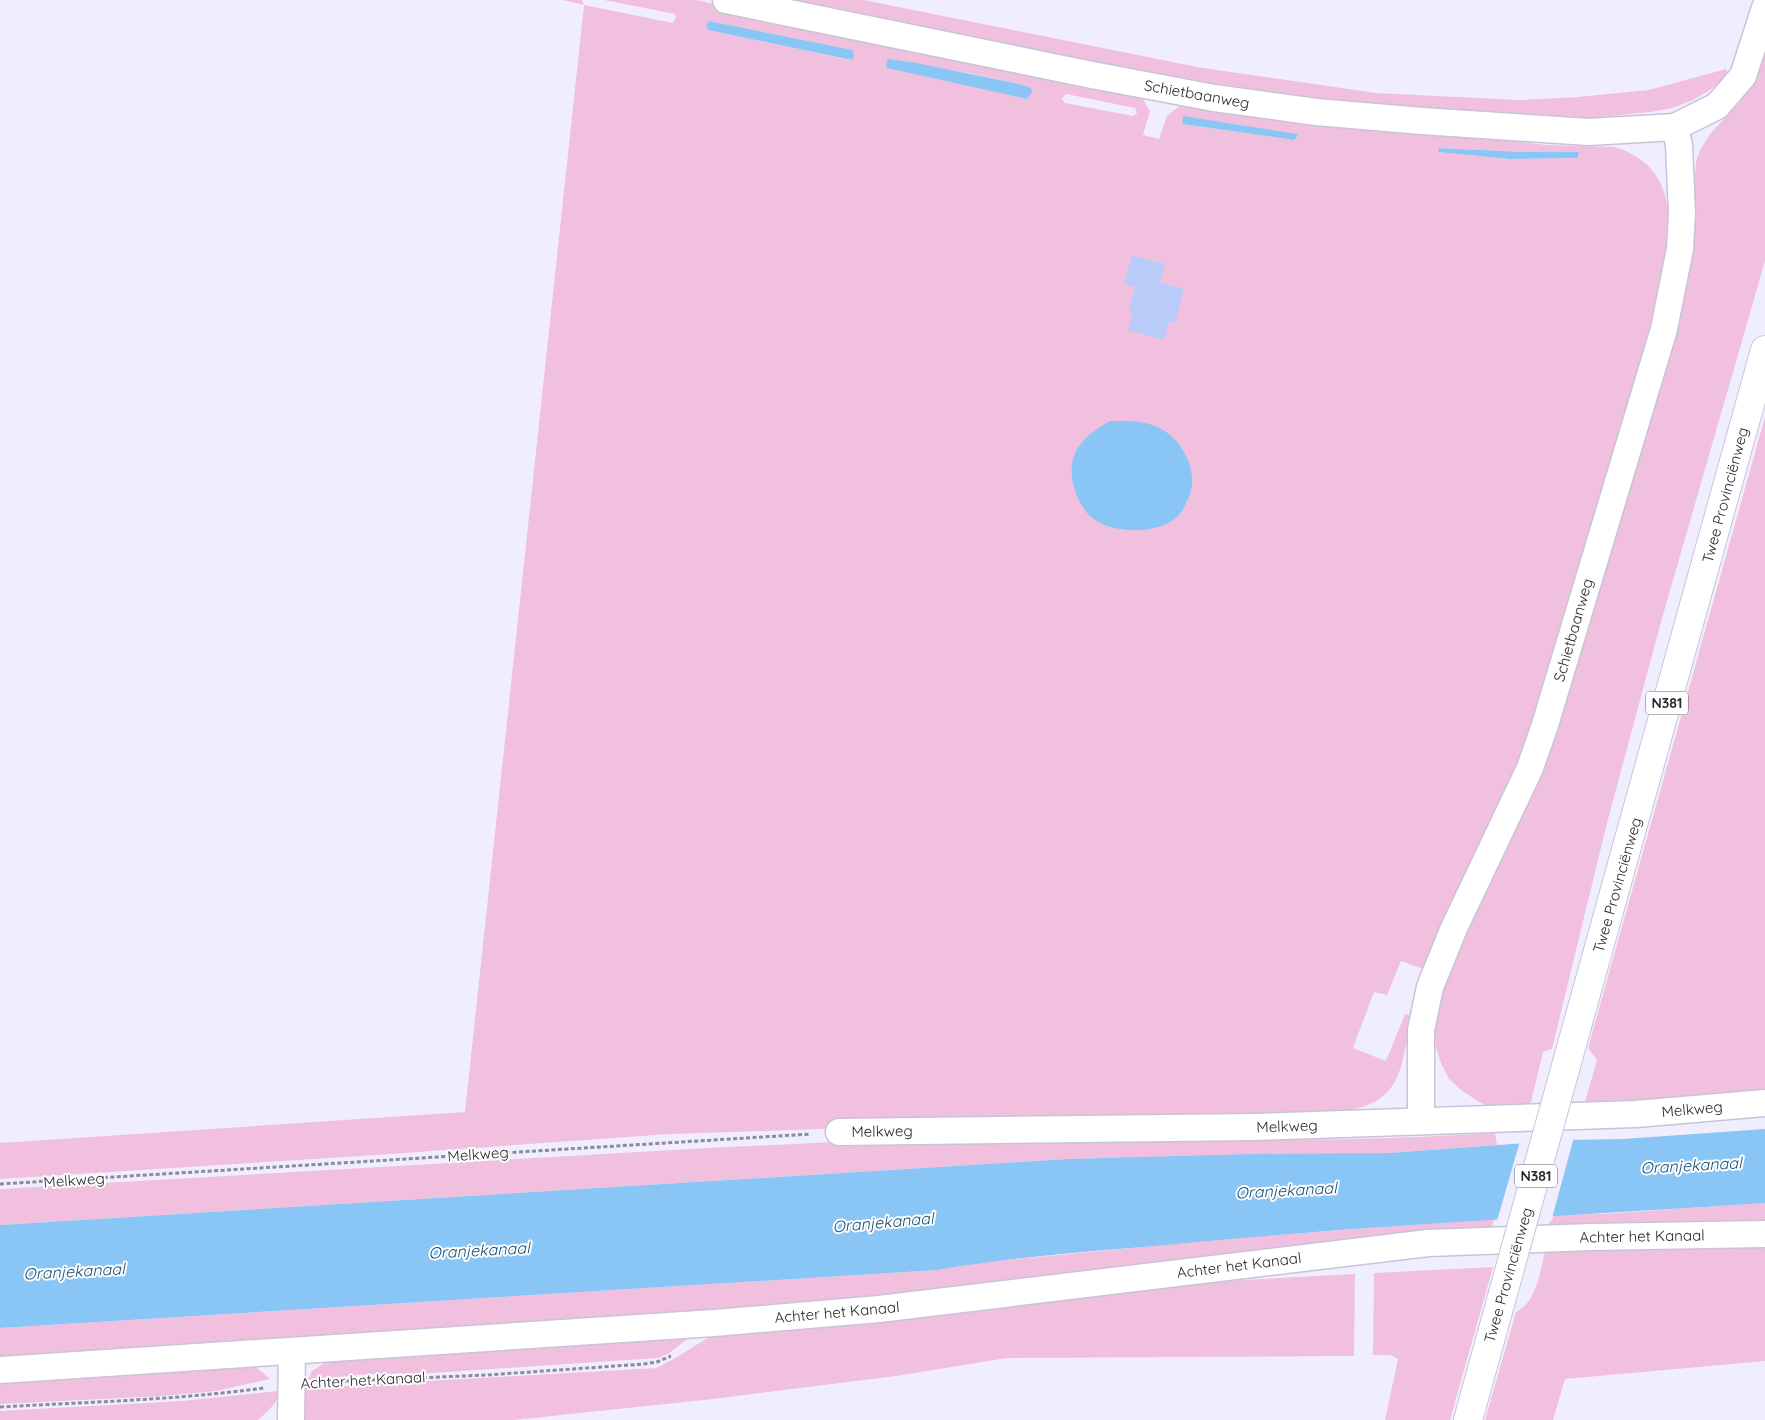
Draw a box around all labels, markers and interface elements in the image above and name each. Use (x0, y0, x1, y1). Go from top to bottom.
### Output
street label: Schietbaanweg (1143, 75, 1251, 113)
street label: Twee Provinciënweg (1698, 425, 1752, 565)
street label: Schietbaanweg (1549, 576, 1597, 684)
road number: N381 (1646, 691, 1688, 714)
street label: Twee Provinciënweg (1589, 815, 1645, 955)
street label: Melkweg (1661, 1097, 1723, 1121)
street label: Melkweg (1256, 1115, 1318, 1137)
street label: Melkweg (851, 1121, 913, 1141)
street label: Melkweg (447, 1142, 509, 1166)
water label: Oranjekanaal (1640, 1152, 1744, 1178)
road number: N381 (1515, 1164, 1557, 1188)
street label: Melkweg (43, 1168, 105, 1192)
water label: Oranjekanaal (1235, 1177, 1339, 1203)
street label: Twee Provinciënweg (1480, 1205, 1536, 1345)
water label: Oranjekanaal (832, 1207, 937, 1236)
street label: Achter het Kanaal (1579, 1225, 1705, 1247)
water label: Oranjekanaal (428, 1237, 532, 1263)
street label: Achter het Kanaal (1176, 1248, 1302, 1282)
water label: Oranjekanaal (23, 1258, 127, 1284)
street label: Achter het Kanaal (774, 1297, 900, 1327)
street label: Achter het Kanaal (300, 1367, 426, 1393)

